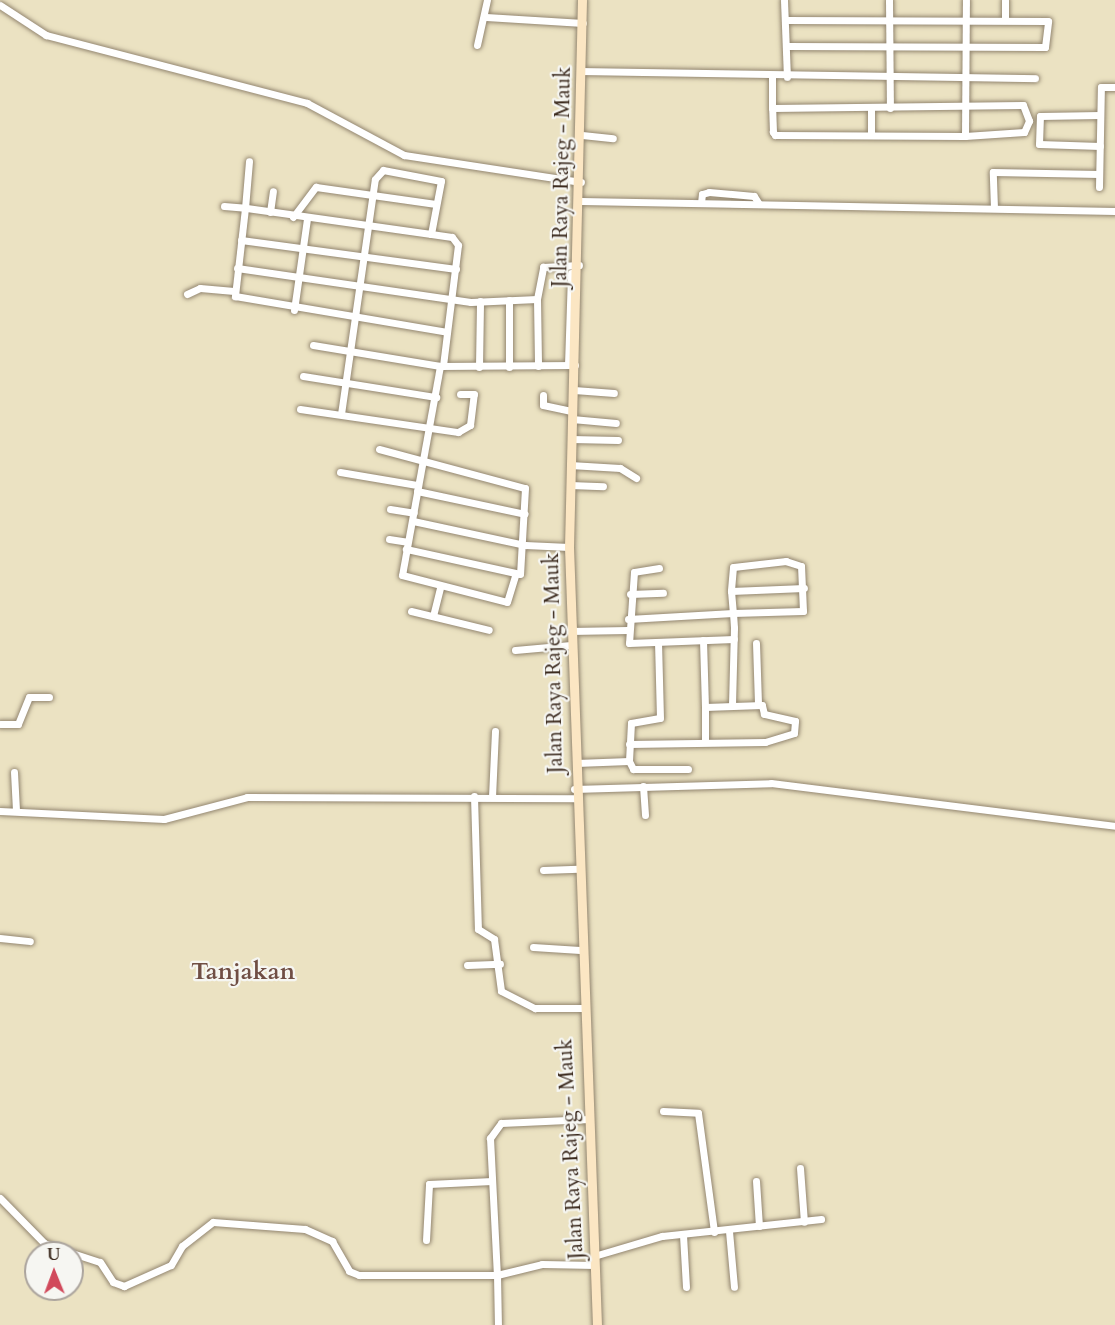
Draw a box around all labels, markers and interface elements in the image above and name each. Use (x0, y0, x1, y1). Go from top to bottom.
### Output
street label: Jalan Raya Rajeg - Mauk (547, 66, 577, 288)
street label: Jalan Raya Rajeg - Mauk (539, 552, 569, 774)
district label: Tanjakan (191, 958, 295, 986)
street label: Jalan Raya Rajeg - Mauk (553, 1038, 589, 1260)
north arrow (24, 1241, 84, 1301)
text: U (47, 1244, 60, 1266)

